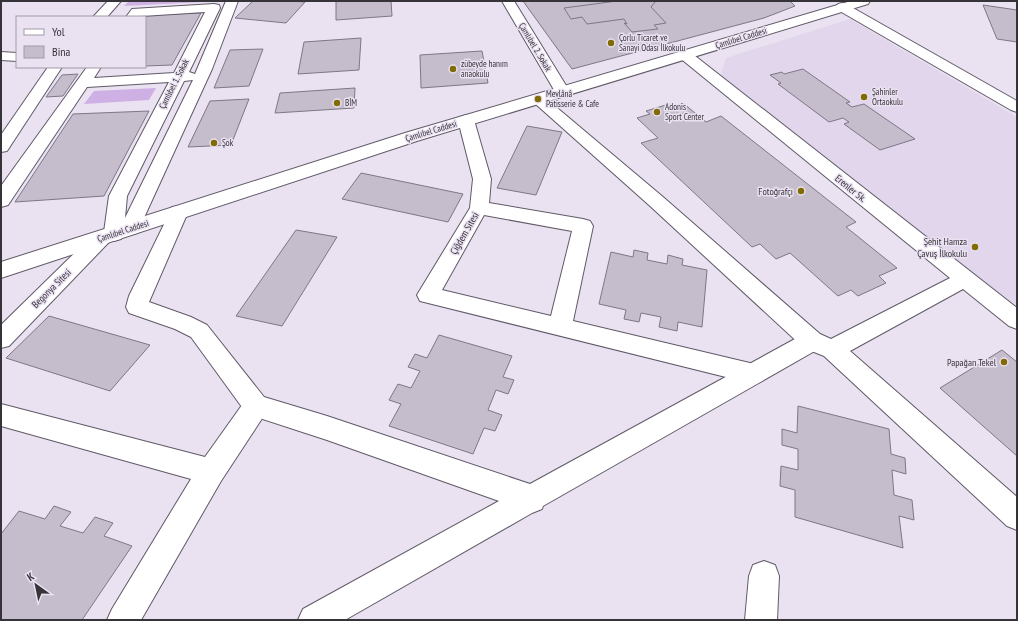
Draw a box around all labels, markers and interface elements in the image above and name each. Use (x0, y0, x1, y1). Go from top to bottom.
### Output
legend (16, 16, 146, 68)
street label: Çamlıbel 2. Sokak (517, 21, 554, 73)
text: Yol (52, 24, 65, 39)
street label: Çamlıbel Caddesi (714, 24, 768, 51)
place label: Çorlu Ticaret ve Sanayi Odası İlkokulu (619, 32, 686, 53)
marker: Çorlu Ticaret ve Sanayi Odası İlkokulu (606, 38, 616, 48)
text: Bina (52, 44, 71, 59)
street label: Çamlıbel 1. Sokak (156, 57, 191, 111)
place label: zübeyde hanım anaokulu (461, 58, 508, 79)
marker: zübeyde hanım anaokulu (448, 64, 458, 74)
place label: Şahinler Ortaokulu (872, 86, 903, 107)
place label: Mevlânâ Patisserie & Cafe (546, 88, 599, 109)
marker: Şahinler Ortaokulu (859, 92, 869, 102)
marker: Mevlânâ Patisserie & Cafe (533, 94, 543, 104)
place label: BİM (345, 97, 357, 108)
marker: BİM (332, 98, 342, 108)
place label: Adonis Sport Center (665, 101, 704, 122)
marker: Adonis Sport Center (652, 107, 662, 117)
street label: Çamlıbel Caddesi (404, 117, 458, 144)
place label: Şok (222, 137, 234, 148)
marker: Şok (209, 138, 219, 148)
street label: Erenler Sk. (832, 172, 869, 205)
place label: Fotoğrafçı (758, 185, 793, 198)
marker: Fotoğrafçı (796, 186, 806, 196)
street label: Çiğdem Sitesi (447, 210, 482, 257)
street label: Çamlıbel Caddesi (96, 217, 150, 244)
place label: Şehit Hamza Çavuş İlkokulu (917, 235, 967, 260)
marker: Şehit Hamza Çavuş İlkokulu (970, 242, 980, 252)
street label: Begonya Sitesi (29, 266, 74, 311)
place label: Papağan Tekel (947, 356, 997, 369)
marker: Papağan Tekel (999, 357, 1009, 367)
north arrow (16, 565, 56, 605)
text: K (24, 569, 37, 584)

